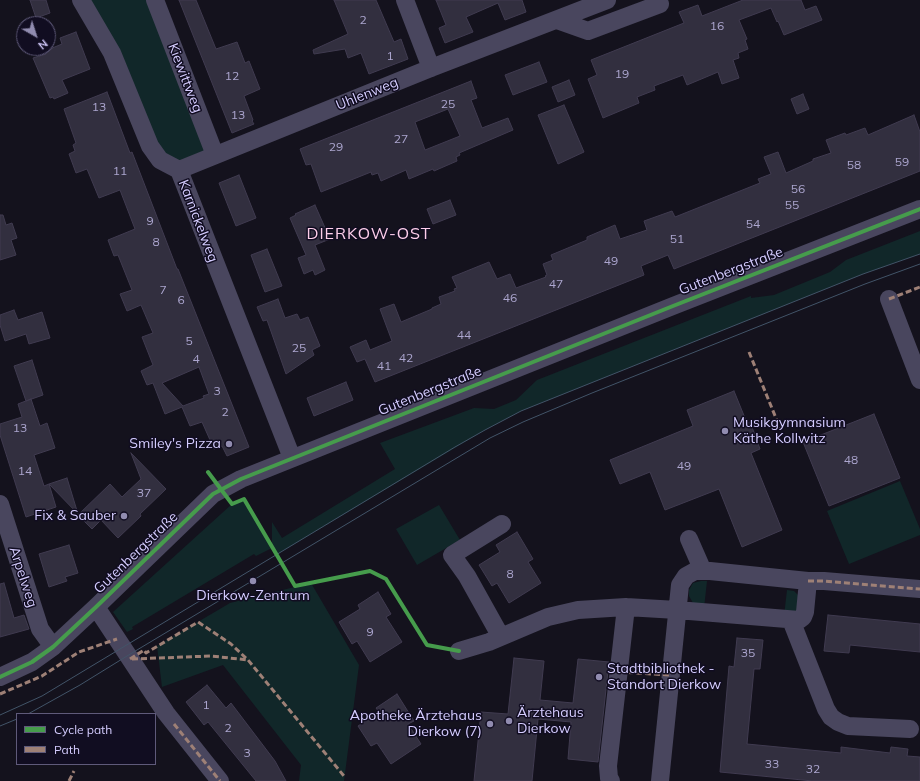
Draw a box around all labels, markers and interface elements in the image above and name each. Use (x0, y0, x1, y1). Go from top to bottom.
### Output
house number: 2 (359, 13, 367, 27)
north arrow (16, 16, 56, 56)
house number: 16 (710, 19, 724, 33)
text: N (35, 36, 51, 53)
street label: Kiewittweg (164, 41, 206, 115)
house number: 1 (386, 49, 394, 63)
house number: 19 (615, 67, 629, 81)
house number: 12 (225, 69, 239, 83)
street label: Uhlenweg (333, 74, 401, 114)
house number: 25 (441, 97, 455, 111)
house number: 13 (92, 100, 106, 114)
house number: 13 (231, 108, 245, 122)
house number: 27 (394, 132, 408, 146)
house number: 29 (329, 140, 343, 154)
house number: 59 (895, 155, 909, 169)
house number: 58 (847, 158, 861, 172)
house number: 11 (113, 164, 127, 178)
street label: Karnickelweg (175, 177, 221, 265)
house number: 56 (791, 182, 805, 196)
house number: 55 (785, 198, 799, 212)
house number: 9 (146, 214, 154, 228)
house number: 54 (746, 217, 760, 231)
district label: DIERKOW-OST (307, 224, 431, 244)
house number: 51 (670, 232, 684, 246)
house number: 8 (152, 235, 160, 249)
street label: Gutenbergstraße (677, 243, 785, 299)
house number: 49 (604, 254, 618, 268)
house number: 47 (549, 277, 563, 291)
house number: 7 (159, 283, 167, 297)
house number: 46 (503, 291, 517, 305)
house number: 6 (177, 293, 185, 307)
house number: 44 (457, 328, 471, 342)
house number: 5 (185, 334, 193, 348)
house number: 25 (292, 341, 306, 355)
house number: 42 (399, 351, 413, 365)
house number: 4 (192, 352, 200, 366)
house number: 41 (377, 359, 391, 373)
street label: Gutenbergstraße (376, 363, 484, 419)
house number: 3 (213, 384, 221, 398)
house number: 2 (221, 405, 229, 419)
place label: Musikgymnasium Käthe Kollwitz (733, 415, 846, 448)
house number: 13 (13, 421, 27, 435)
marker: Musikgymnasium Käthe Kollwitz (720, 426, 730, 436)
place label: Smiley's Pizza (129, 436, 221, 452)
marker: Smiley's Pizza (224, 439, 234, 449)
house number: 48 (844, 453, 858, 467)
house number: 49 (677, 459, 691, 473)
house number: 14 (18, 464, 32, 478)
house number: 37 (137, 486, 151, 500)
place label: Fix & Sauber (34, 508, 116, 524)
street label: Gutenbergstraße (91, 509, 181, 597)
marker: Fix & Sauber (119, 511, 129, 521)
street label: Arpelweg (5, 545, 41, 609)
house number: 8 (506, 567, 514, 581)
marker: Dierkow-Zentrum (248, 576, 258, 586)
place label: Dierkow-Zentrum (196, 588, 310, 604)
house number: 9 (366, 625, 374, 639)
house number: 35 (741, 646, 755, 660)
place label: Stadtbibliothek - Standort Dierkow (607, 661, 721, 694)
marker: Stadtbibliothek - Standort Dierkow (594, 672, 604, 682)
house number: 1 (202, 698, 210, 712)
place label: Ärztehaus Dierkow (517, 705, 584, 738)
place label: Apotheke Ärztehaus Dierkow (7) (350, 708, 482, 740)
legend (16, 713, 156, 765)
marker: Ärztehaus Dierkow (504, 716, 514, 726)
marker: Apotheke Ärztehaus Dierkow (7) (485, 719, 495, 729)
house number: 2 (224, 721, 232, 735)
text: Cycle path (54, 722, 112, 737)
text: Path (54, 742, 80, 757)
house number: 3 (243, 746, 251, 760)
house number: 33 (765, 757, 779, 771)
house number: 32 (806, 762, 820, 776)

